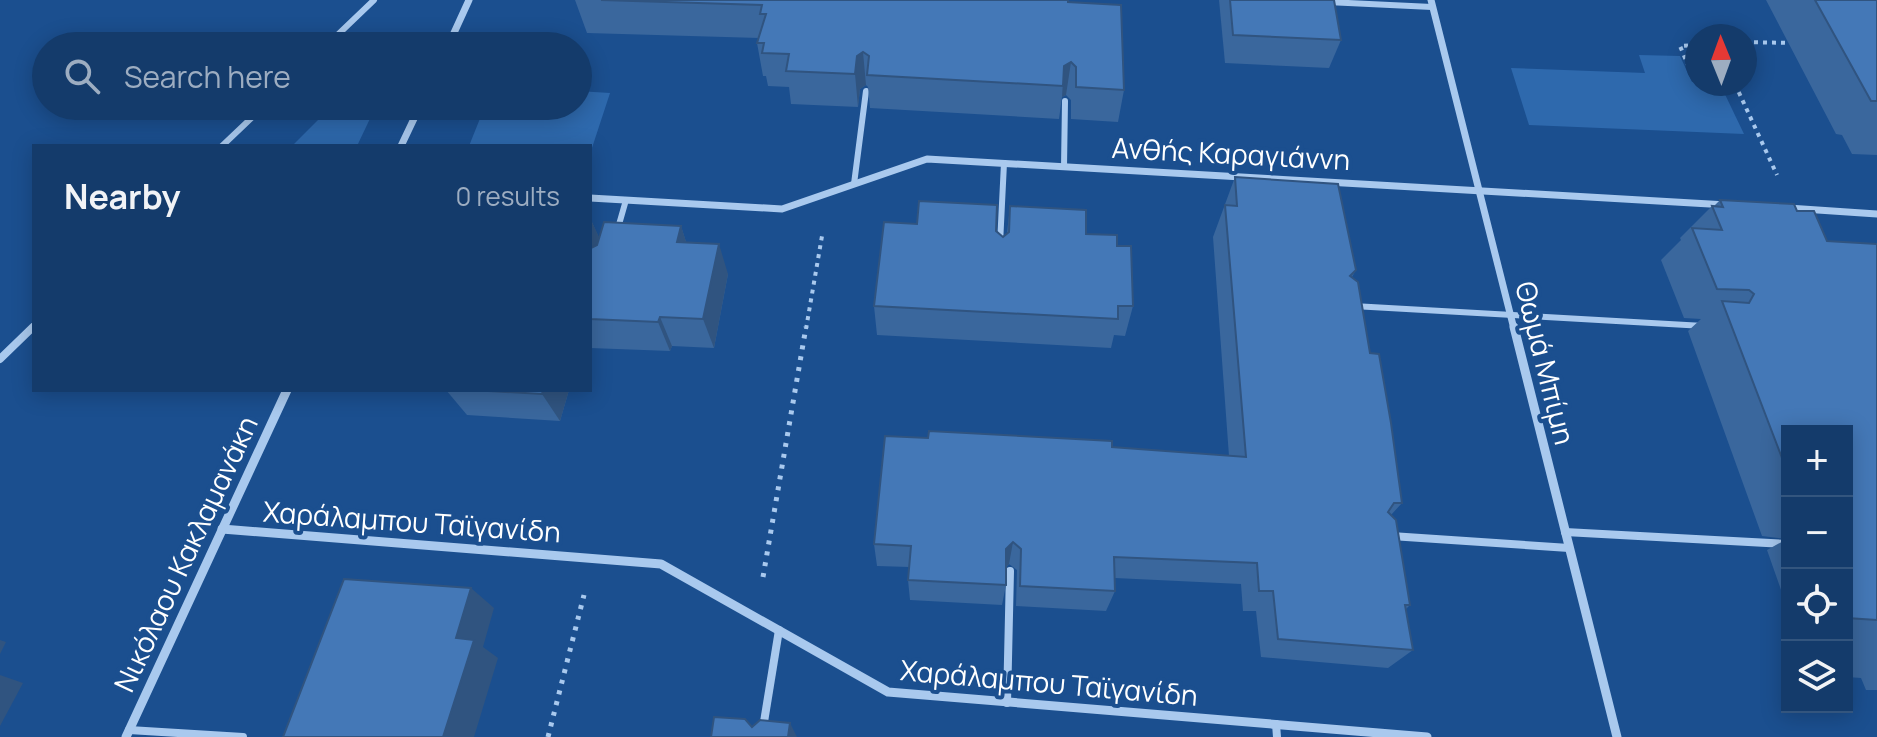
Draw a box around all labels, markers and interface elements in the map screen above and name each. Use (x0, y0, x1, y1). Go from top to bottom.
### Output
north arrow (1685, 24, 1757, 96)
search box (32, 32, 592, 120)
icon: search (60, 54, 104, 98)
text: Search here (124, 56, 291, 97)
street label: Ανθής Καραγιάννη (1111, 128, 1351, 178)
text: Nearby (64, 173, 180, 219)
text: 0 results (455, 178, 560, 214)
street label: Θωμά Μπίμη (1507, 277, 1585, 448)
street label: Νικόλαου Κακλαμανάκη (104, 409, 266, 698)
map controls (1781, 425, 1853, 713)
button: + (1781, 425, 1853, 497)
street label: Χαράλαμπου Ταϊγανίδη (262, 492, 562, 550)
button: − (1781, 497, 1853, 569)
button: locate (1781, 569, 1853, 641)
button: layers (1781, 641, 1853, 713)
street label: Χαράλαμπου Ταϊγανίδη (899, 650, 1199, 714)

